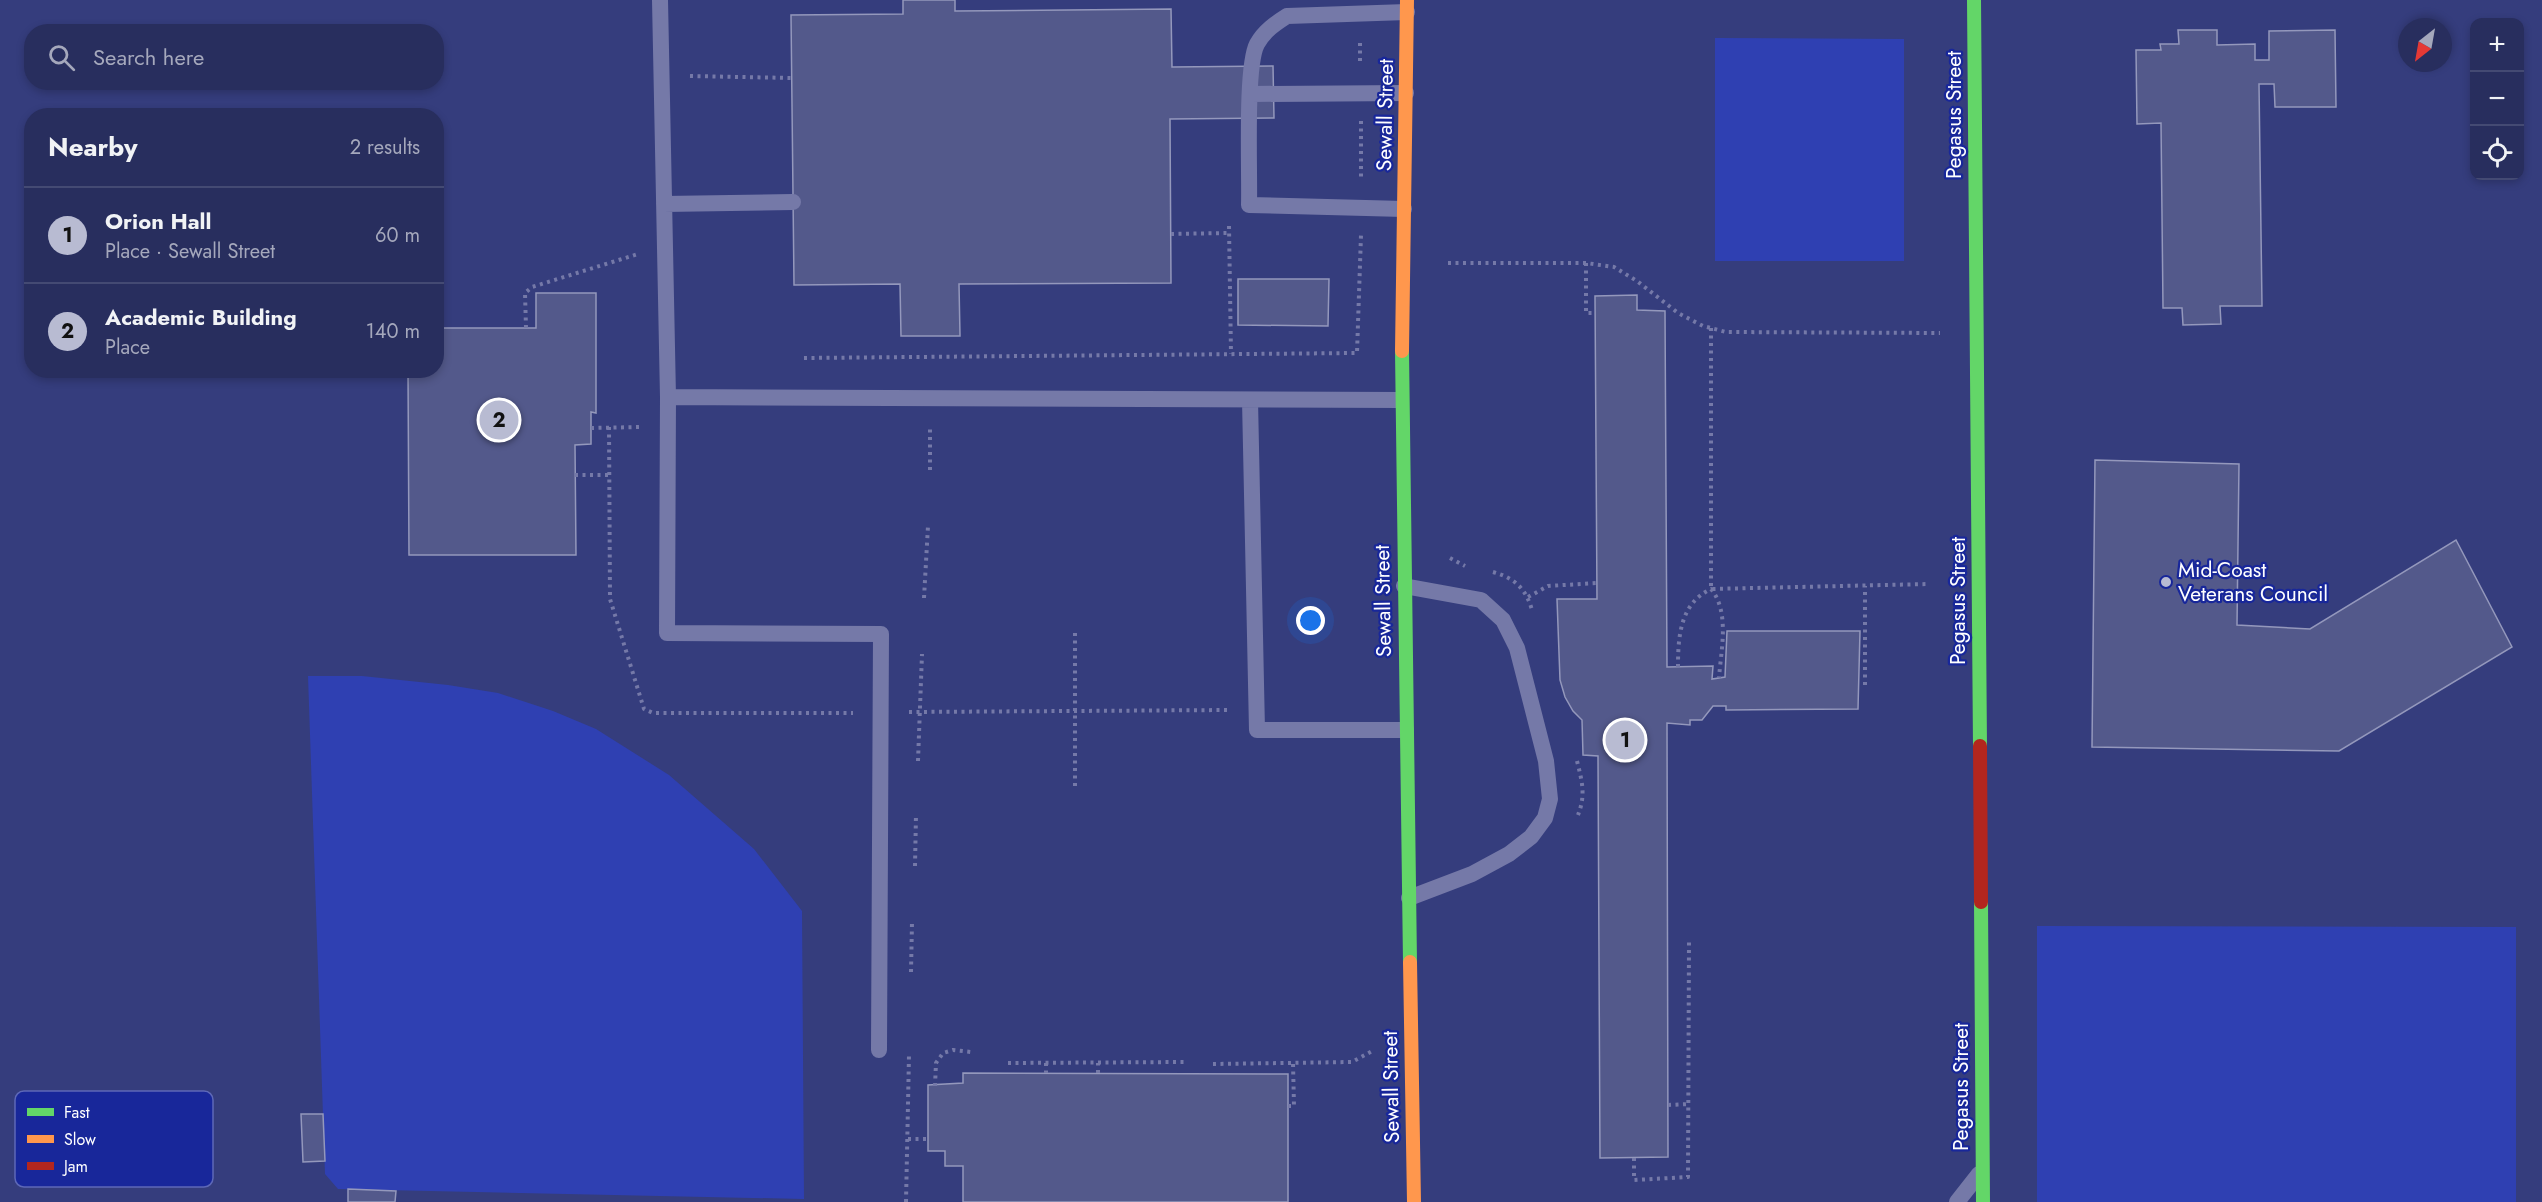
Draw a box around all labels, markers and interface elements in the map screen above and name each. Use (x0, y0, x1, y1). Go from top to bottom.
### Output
north arrow (2398, 18, 2452, 72)
map controls (2470, 18, 2524, 180)
button: + (2470, 18, 2524, 72)
search box (24, 24, 444, 90)
icon: search (45, 41, 78, 74)
text: Search here (93, 41, 204, 73)
street label: Pegasus Street (1939, 51, 1969, 179)
street label: Sewall Street (1369, 59, 1401, 171)
button: − (2470, 72, 2524, 126)
button: locate (2470, 126, 2524, 180)
text: Nearby (48, 128, 137, 166)
text: 2 results (350, 133, 420, 162)
text: Orion Hall (105, 205, 211, 237)
text: 1 (62, 221, 73, 250)
text: 60 m (375, 221, 420, 250)
text: Place · Sewall Street (105, 237, 275, 266)
text: Academic Building (105, 301, 297, 333)
text: 2 (61, 317, 74, 346)
text: 140 m (366, 317, 420, 346)
text: Place (105, 333, 150, 362)
pin: 2 (480, 398, 518, 442)
street label: Pegasus Street (1943, 537, 1973, 665)
street label: Sewall Street (1367, 545, 1399, 657)
place label: Mid-Coast Veterans Council (2178, 555, 2328, 609)
marker: Mid-Coast Veterans Council (2159, 575, 2173, 589)
your location (1296, 606, 1325, 635)
pin: 1 (1606, 718, 1644, 762)
street label: Pegasus Street (1946, 1023, 1976, 1151)
street label: Sewall Street (1375, 1031, 1407, 1143)
legend (15, 1091, 213, 1187)
text: Fast (64, 1101, 90, 1124)
text: Slow (64, 1128, 96, 1151)
text: Jam (62, 1155, 88, 1178)

